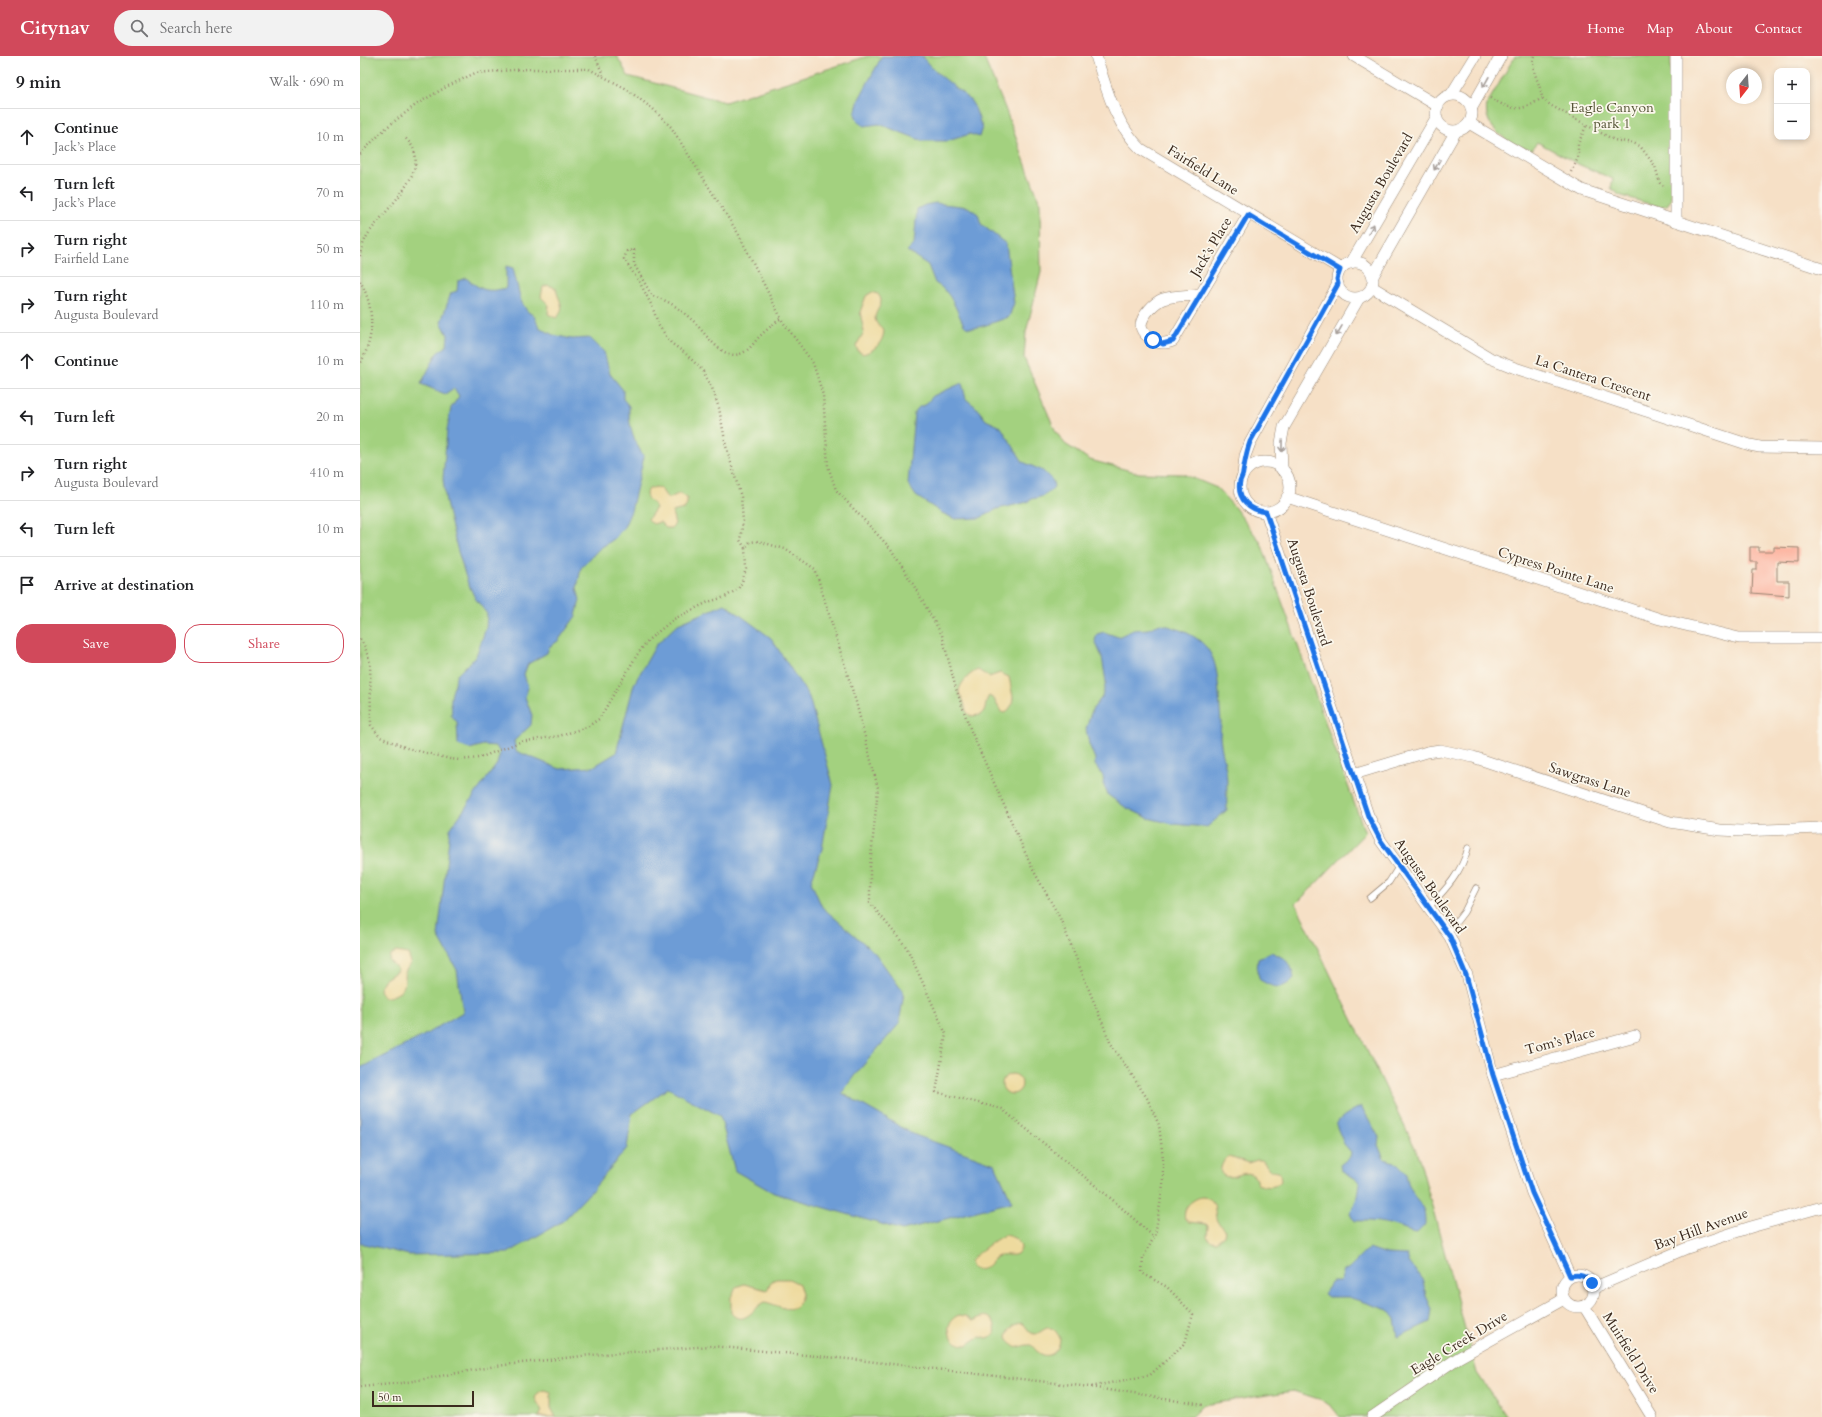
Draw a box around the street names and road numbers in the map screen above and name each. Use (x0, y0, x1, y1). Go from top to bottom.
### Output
street label: Augusta Boulevard (1345, 129, 1418, 236)
street label: Fairfield Lane (1164, 141, 1242, 199)
street label: Jack’s Place (1185, 213, 1236, 282)
street label: La Cantera Crescent (1533, 350, 1654, 406)
street label: Augusta Boulevard (1283, 536, 1336, 649)
street label: Cypress Pointe Lane (1495, 542, 1617, 598)
street label: Sawgrass Lane (1547, 758, 1633, 802)
street label: Augusta Boulevard (1390, 834, 1470, 938)
street label: Tom’s Place (1523, 1023, 1597, 1059)
street label: Bay Hill Avenue (1651, 1203, 1751, 1255)
street label: Eagle Creek Drive (1407, 1307, 1511, 1379)
street label: Muirfield Drive (1598, 1309, 1664, 1397)

